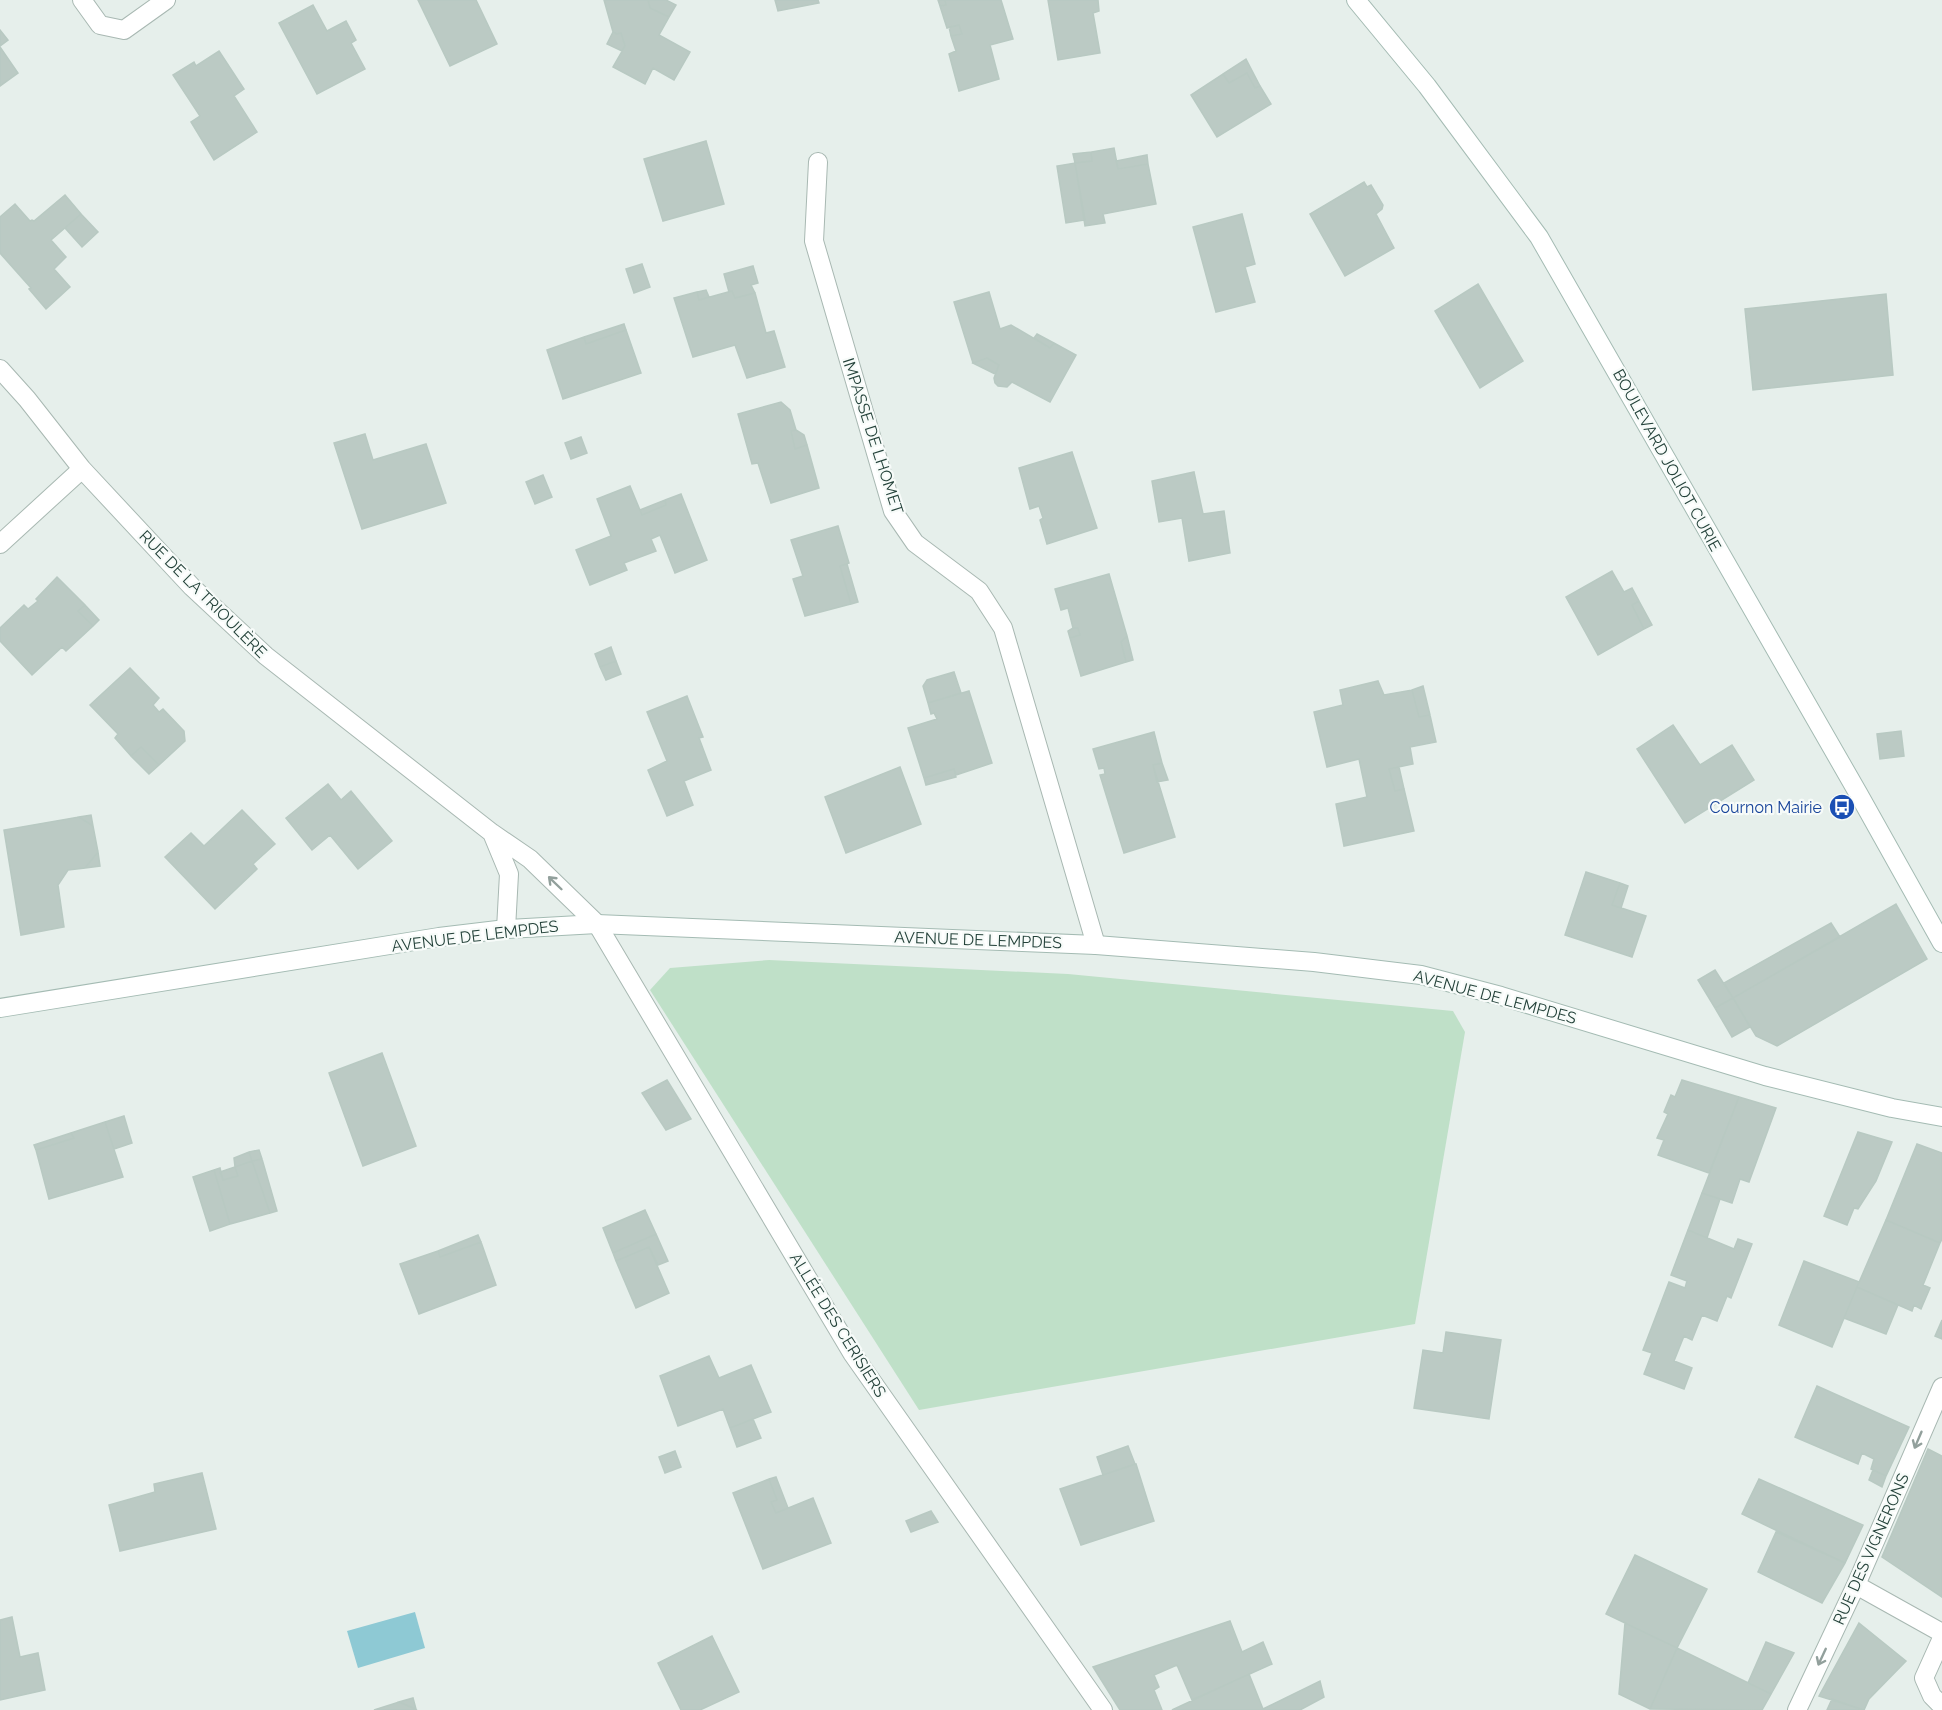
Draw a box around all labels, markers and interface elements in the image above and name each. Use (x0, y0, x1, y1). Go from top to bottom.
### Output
street label: IMPASSE DE LHOMET (839, 356, 907, 517)
street label: BOULEVARD JOLIOT CURIE (1609, 366, 1725, 555)
street label: RUE DE LA TRIOULÈRE (135, 526, 272, 662)
bus stop icon: Cournon Mairie (1827, 792, 1857, 822)
place label: Cournon Mairie (1709, 798, 1822, 817)
one-way arrow (548, 876, 563, 890)
street label: AVENUE DE LEMPDES (391, 916, 560, 956)
street label: AVENUE DE LEMPDES (894, 928, 1063, 952)
street label: AVENUE DE LEMPDES (1411, 966, 1579, 1028)
street label: ALLÉE DES CERISIERS (786, 1249, 891, 1401)
one-way arrow (1912, 1431, 1923, 1449)
street label: RUE DES VIGNERONS (1829, 1470, 1913, 1628)
one-way arrow (1816, 1647, 1828, 1665)

